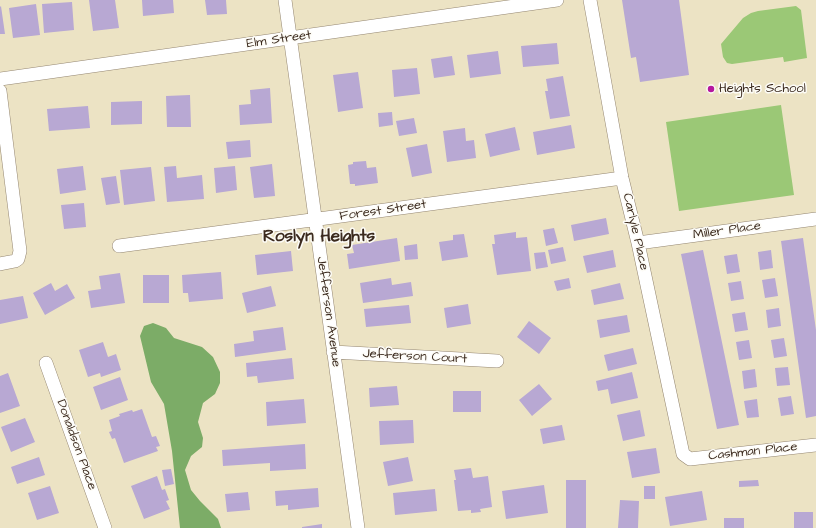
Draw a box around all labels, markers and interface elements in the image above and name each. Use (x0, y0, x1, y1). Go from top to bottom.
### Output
street label: Elm Street (246, 28, 312, 52)
place label: Heights School (719, 81, 806, 97)
marker: Heights School (706, 84, 716, 94)
street label: Carlyle Place (619, 192, 651, 272)
street label: Forest Street (339, 197, 427, 225)
street label: Miller Place (692, 219, 762, 243)
district label: Roslyn Heights (263, 227, 375, 247)
street label: Jefferson Avenue (313, 256, 343, 368)
street label: Jefferson Court (362, 346, 468, 368)
street label: Donaldson Place (52, 398, 100, 492)
street label: Cashman Place (708, 440, 798, 464)

